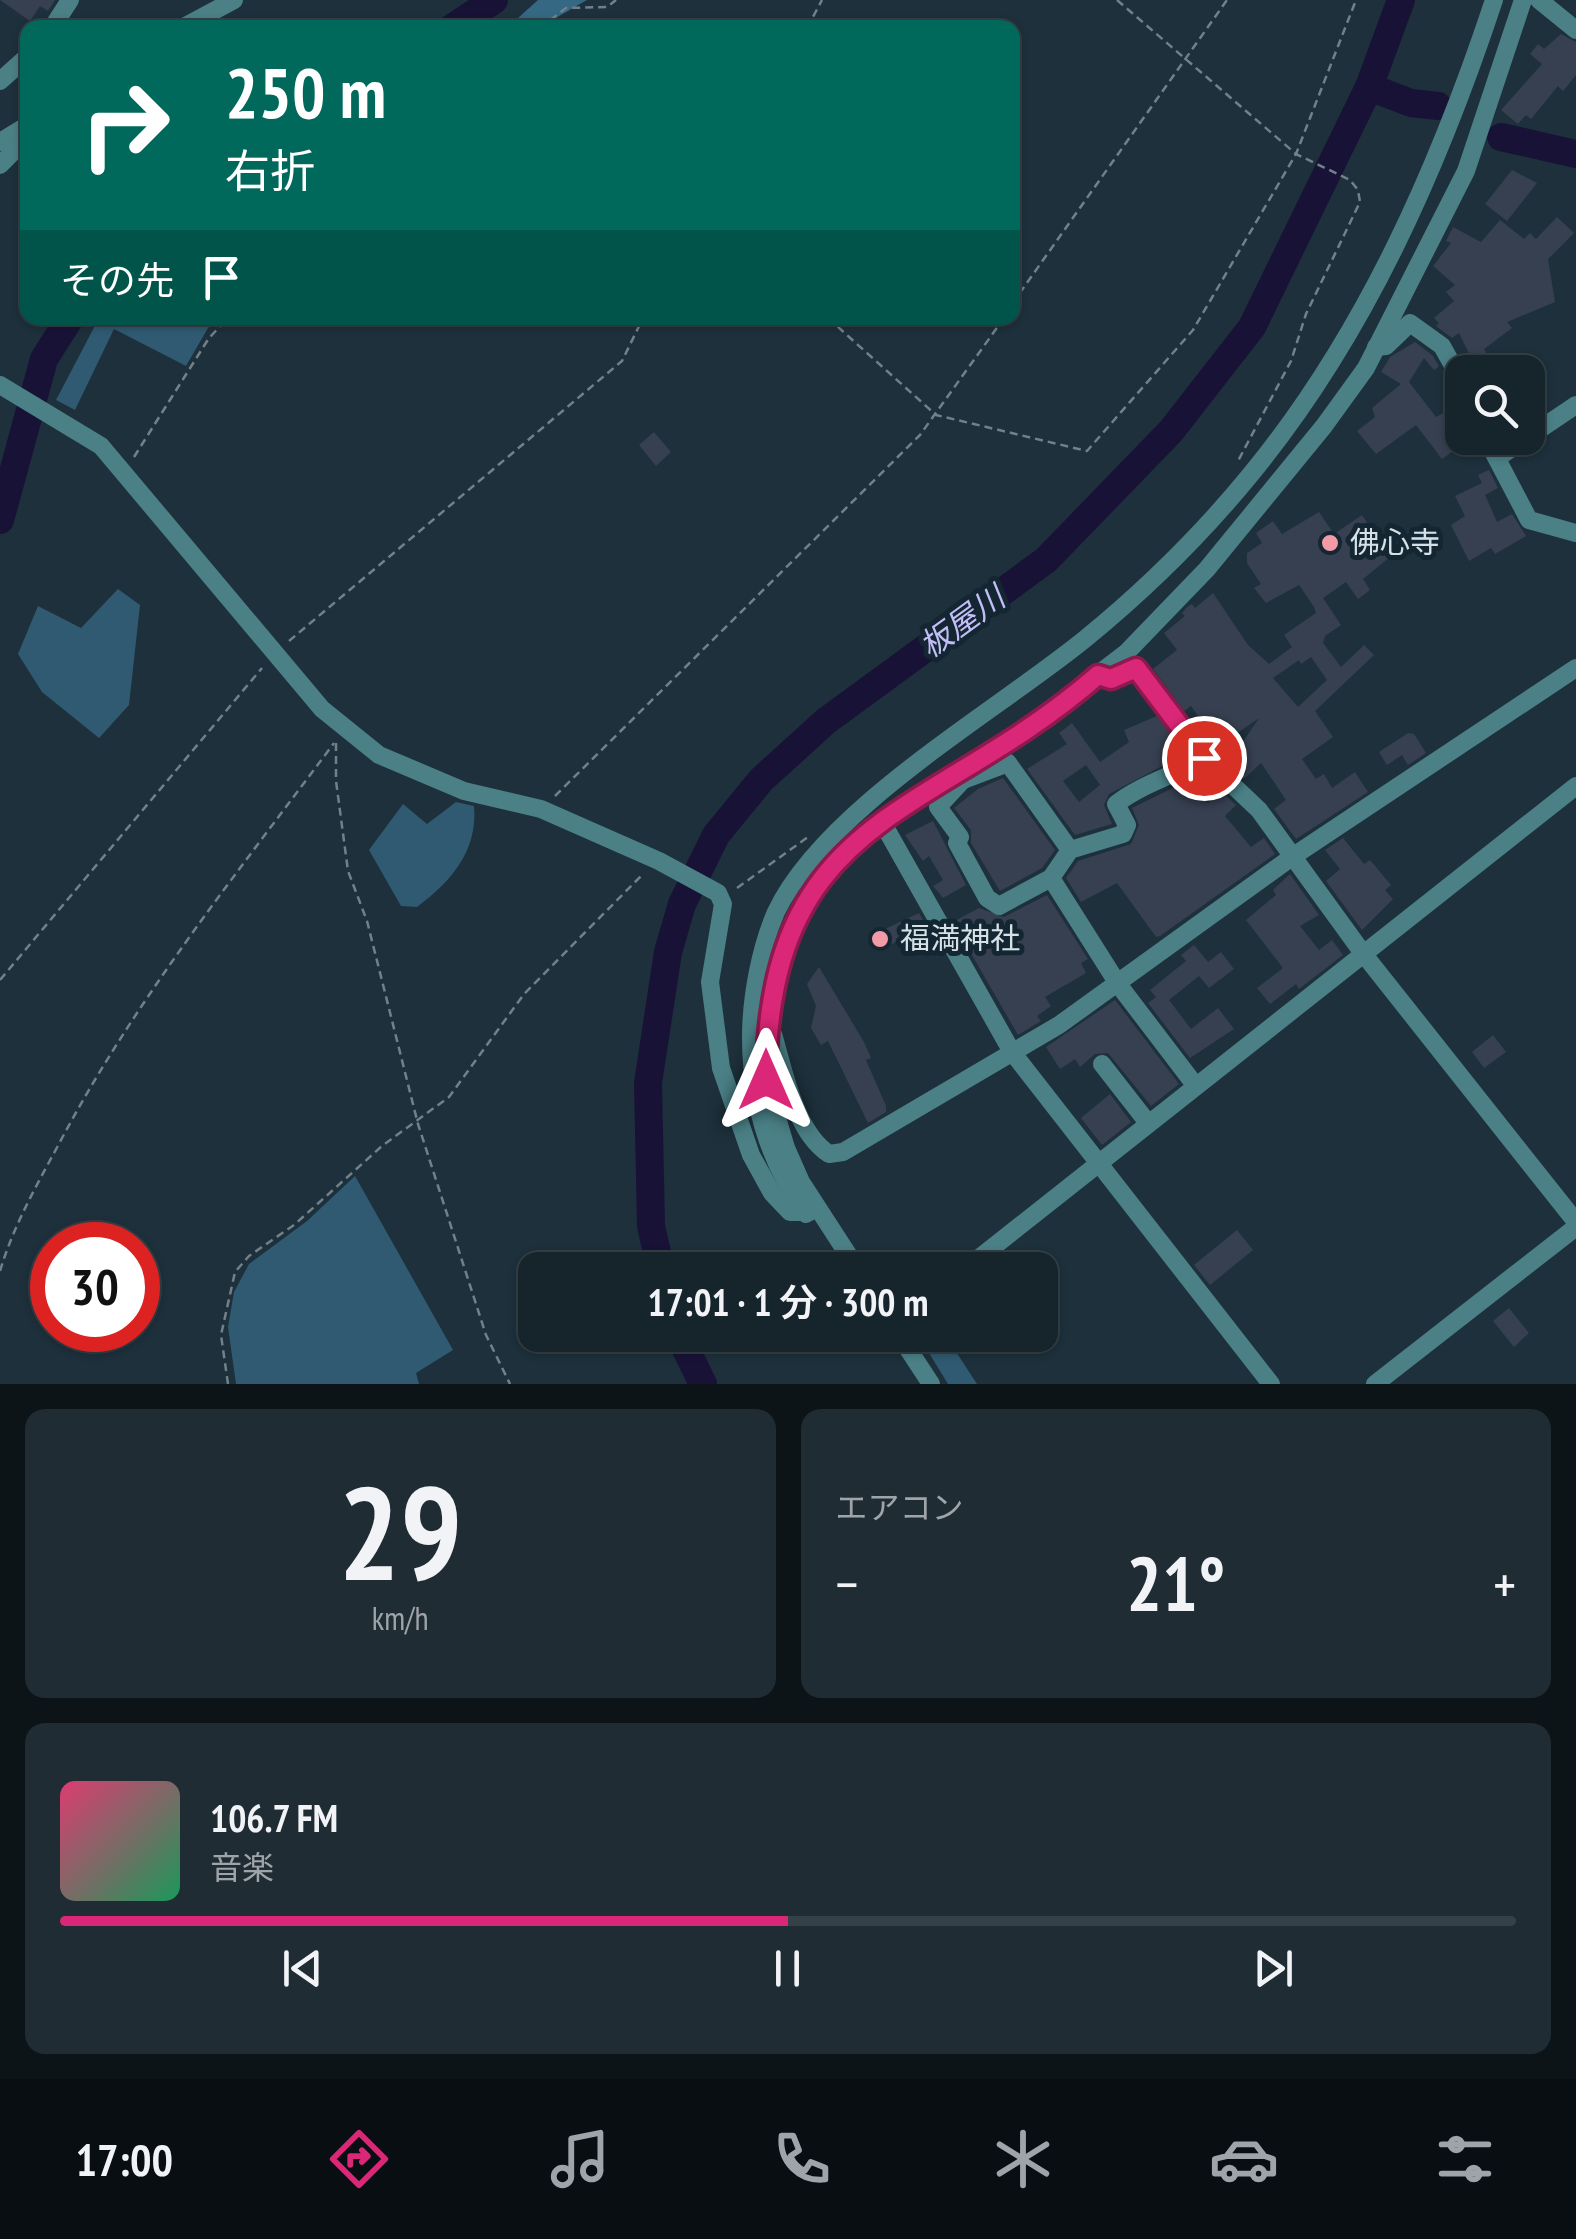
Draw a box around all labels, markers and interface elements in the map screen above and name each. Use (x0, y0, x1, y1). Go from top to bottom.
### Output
text: 250 m (225, 47, 386, 137)
icon: right (60, 60, 190, 190)
text: 右折 (225, 141, 315, 199)
icon: arrive (194, 250, 249, 305)
text: その先 (60, 255, 174, 304)
map controls (1445, 355, 1545, 455)
button: search (1445, 355, 1545, 455)
place label: 佛心寺 (1350, 522, 1440, 561)
marker: 佛心寺 (1319, 532, 1341, 554)
water label: 板屋川 (910, 574, 1015, 666)
pin (1162, 716, 1247, 801)
icon: arrive (1177, 731, 1232, 786)
place label: 福満神社 (900, 918, 1020, 957)
marker: 福満神社 (869, 928, 891, 950)
position arrow (714, 1028, 818, 1132)
speed limit sign: 30 (30, 1222, 160, 1352)
text: 17:01 · 1 分 · 300 m (648, 1277, 928, 1326)
text: 29 (338, 1448, 462, 1616)
text: エアコン (836, 1486, 964, 1528)
text: 21° (1126, 1535, 1225, 1632)
text: − (836, 1548, 858, 1619)
text: + (1493, 1548, 1516, 1619)
text: km/h (372, 1597, 429, 1639)
text: 106.7 FM (210, 1793, 338, 1842)
text: 音楽 (210, 1846, 274, 1888)
icon: previous (275, 1941, 330, 1996)
icon: pause (760, 1941, 815, 1996)
icon: next (1246, 1941, 1301, 1996)
icon: directions (324, 2124, 394, 2194)
icon: music (545, 2124, 615, 2194)
icon: phone (767, 2124, 837, 2194)
icon: climate (988, 2124, 1058, 2194)
icon: car (1209, 2124, 1279, 2194)
icon: filters (1430, 2124, 1500, 2194)
text: 17:00 (76, 2130, 173, 2188)

